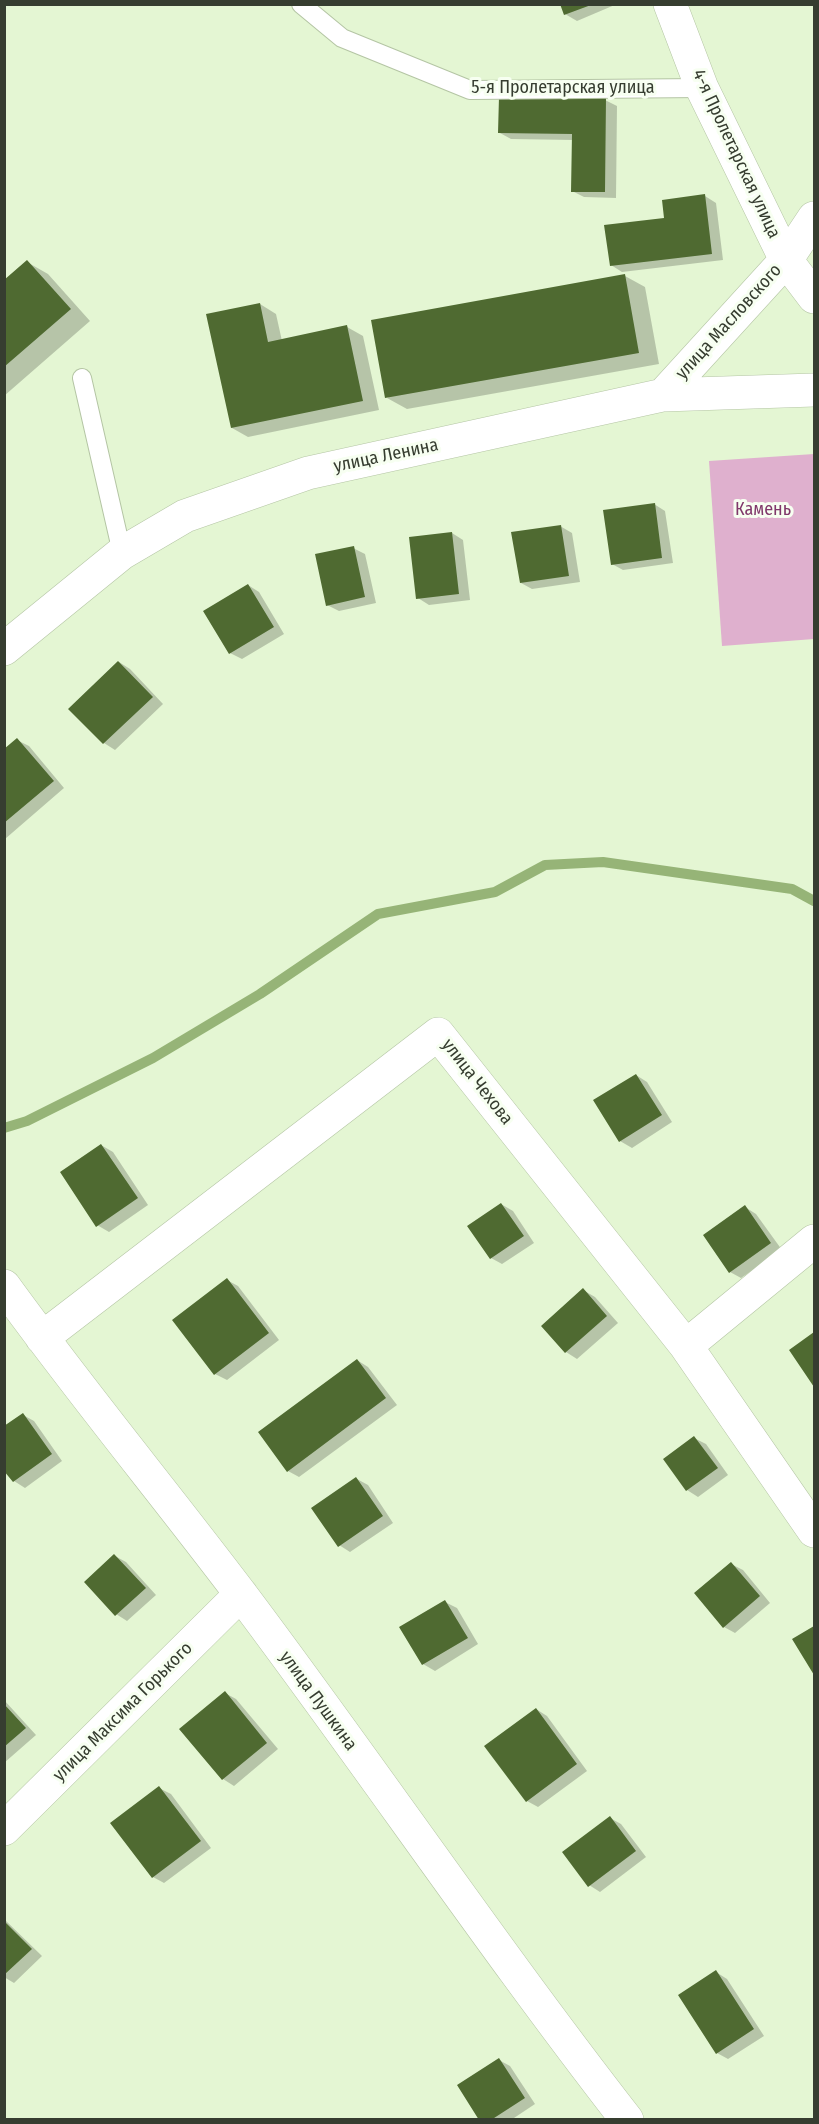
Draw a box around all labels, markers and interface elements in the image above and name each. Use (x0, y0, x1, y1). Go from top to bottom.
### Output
street label: 4-я Пролетарская улица (687, 66, 785, 242)
street label: 5-я Пролетарская улица (471, 77, 655, 99)
street label: улица Масловского (672, 260, 786, 384)
street label: улица Ленина (332, 434, 440, 478)
park label: Камень (735, 499, 791, 521)
street label: улица Чехова (437, 1035, 517, 1129)
street label: улица Максима Горького (49, 1638, 197, 1786)
street label: улица Пушкина (275, 1647, 361, 1755)

